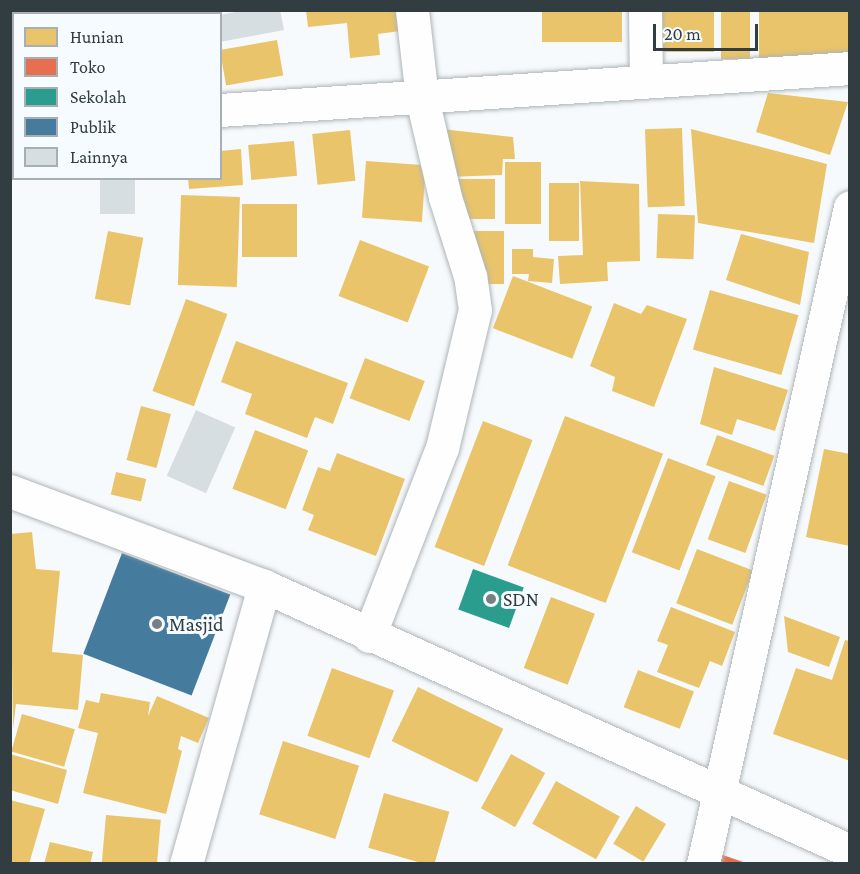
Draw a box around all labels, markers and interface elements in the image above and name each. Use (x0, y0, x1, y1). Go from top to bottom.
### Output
legend (12, 12, 222, 180)
scale bar (656, 12, 761, 50)
text: 20 m (664, 24, 701, 44)
text: Hunian (70, 27, 124, 47)
text: Toko (70, 57, 105, 77)
text: Sekolah (70, 87, 126, 107)
text: Publik (70, 117, 116, 137)
text: Lainnya (70, 147, 128, 167)
place label: SDN (503, 587, 539, 611)
marker: SDN (484, 592, 498, 606)
place label: Masjid (169, 612, 223, 636)
marker: Masjid (150, 617, 164, 631)

